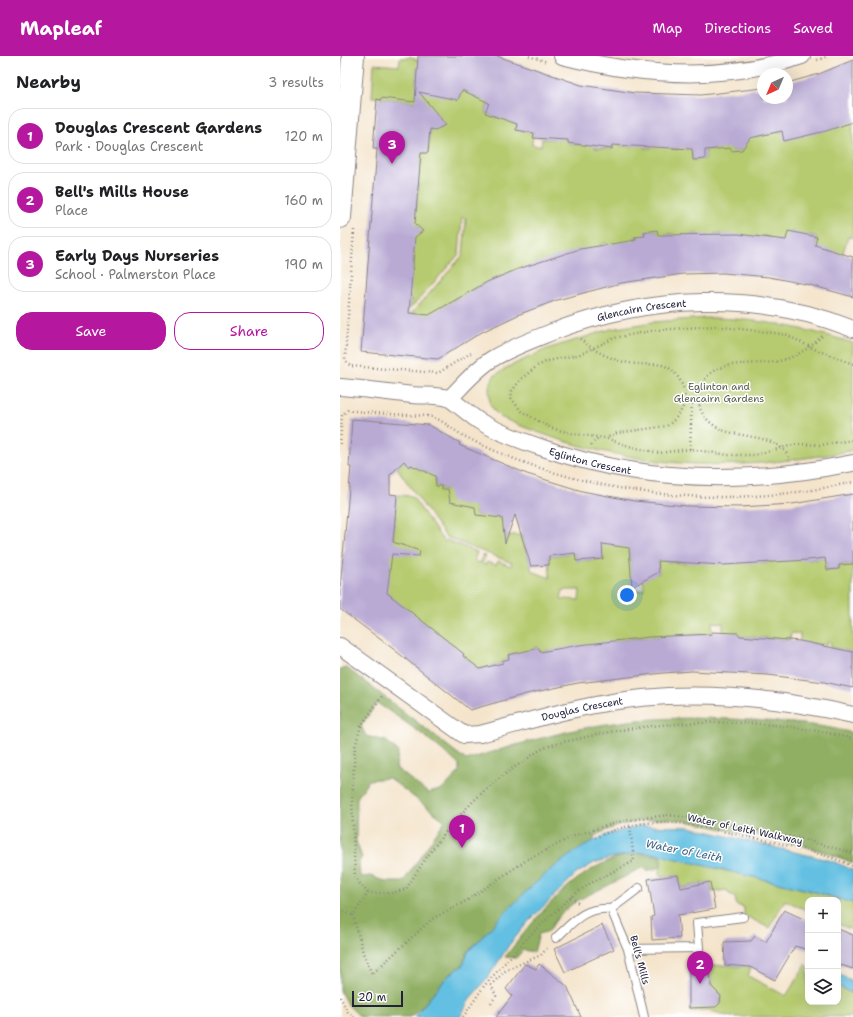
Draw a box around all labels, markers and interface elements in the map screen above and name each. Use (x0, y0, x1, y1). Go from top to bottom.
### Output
text: Mapleaf (20, 16, 102, 41)
text: Map (653, 19, 683, 37)
text: Directions (705, 19, 771, 37)
text: Saved (793, 19, 833, 37)
north arrow (757, 68, 793, 104)
text: Nearby (16, 71, 81, 93)
text: 3 results (268, 74, 324, 91)
text: Douglas Crescent Gardens (55, 118, 262, 138)
text: 1 (27, 128, 33, 145)
text: 120 m (285, 128, 323, 145)
pin: 3 (379, 131, 405, 164)
text: Park · Douglas Crescent (55, 138, 203, 155)
text: Bell's Mills House (55, 182, 189, 202)
text: 2 (25, 192, 35, 209)
text: 160 m (285, 192, 323, 209)
text: Place (55, 202, 88, 219)
text: Early Days Nurseries (55, 246, 219, 266)
text: 3 (25, 256, 35, 273)
text: 190 m (284, 256, 323, 273)
text: School · Palmerston Place (55, 266, 216, 283)
street label: Glencairn Crescent (595, 296, 687, 324)
button: Save (16, 312, 166, 350)
button: Share (174, 312, 324, 350)
park label: Eglinton and Glencairn Gardens (674, 380, 764, 405)
street label: Eglinton Crescent (548, 444, 633, 477)
your location (617, 585, 637, 605)
street label: Douglas Crescent (540, 694, 624, 723)
street label: Water of Leith Walkway (686, 810, 804, 848)
pin: 1 (449, 815, 475, 848)
water label: Water of Leith (644, 836, 724, 866)
map controls (805, 897, 841, 1005)
button: + (805, 897, 841, 933)
button: − (805, 933, 841, 969)
street label: Bell's Mills (627, 934, 653, 986)
pin: 2 (687, 951, 713, 984)
button: layers (805, 969, 841, 1005)
scale bar (352, 989, 403, 1008)
text: 20 m (358, 990, 386, 1005)

